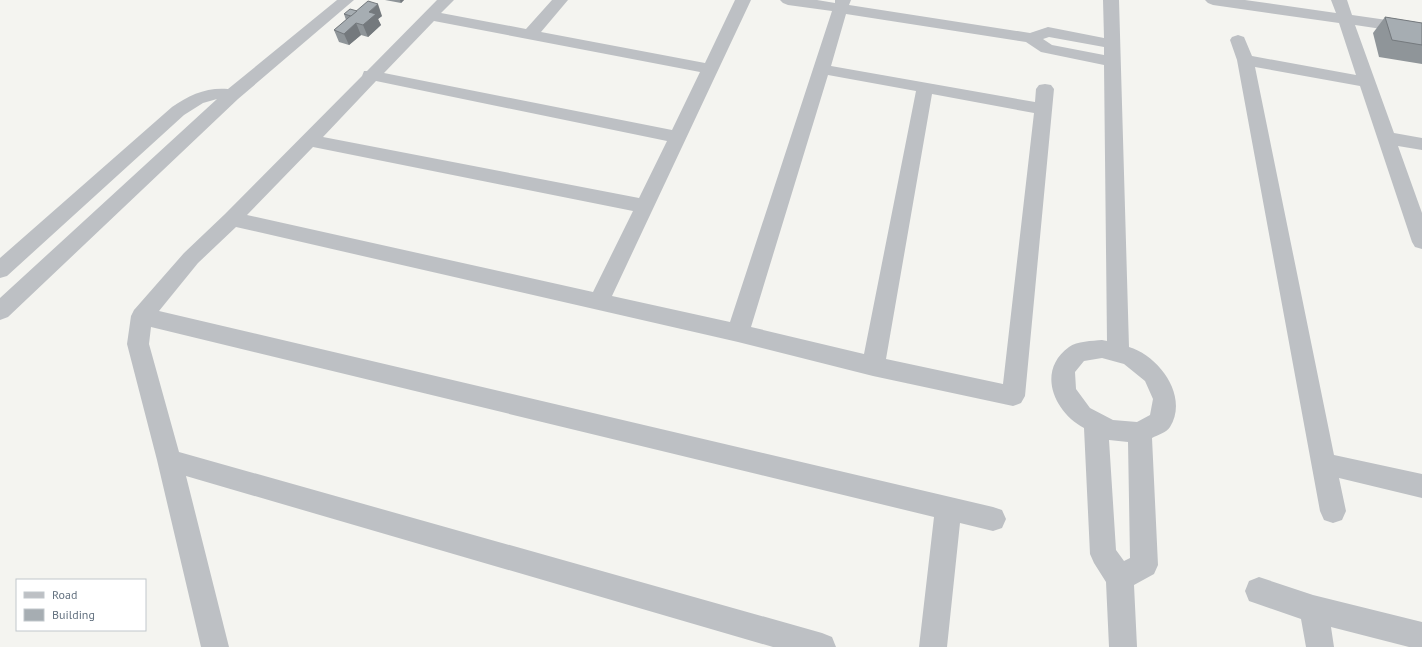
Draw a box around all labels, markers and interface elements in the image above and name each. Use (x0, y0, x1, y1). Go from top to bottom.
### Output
legend (16, 579, 146, 631)
text: Road (52, 587, 77, 602)
text: Building (52, 607, 95, 622)

